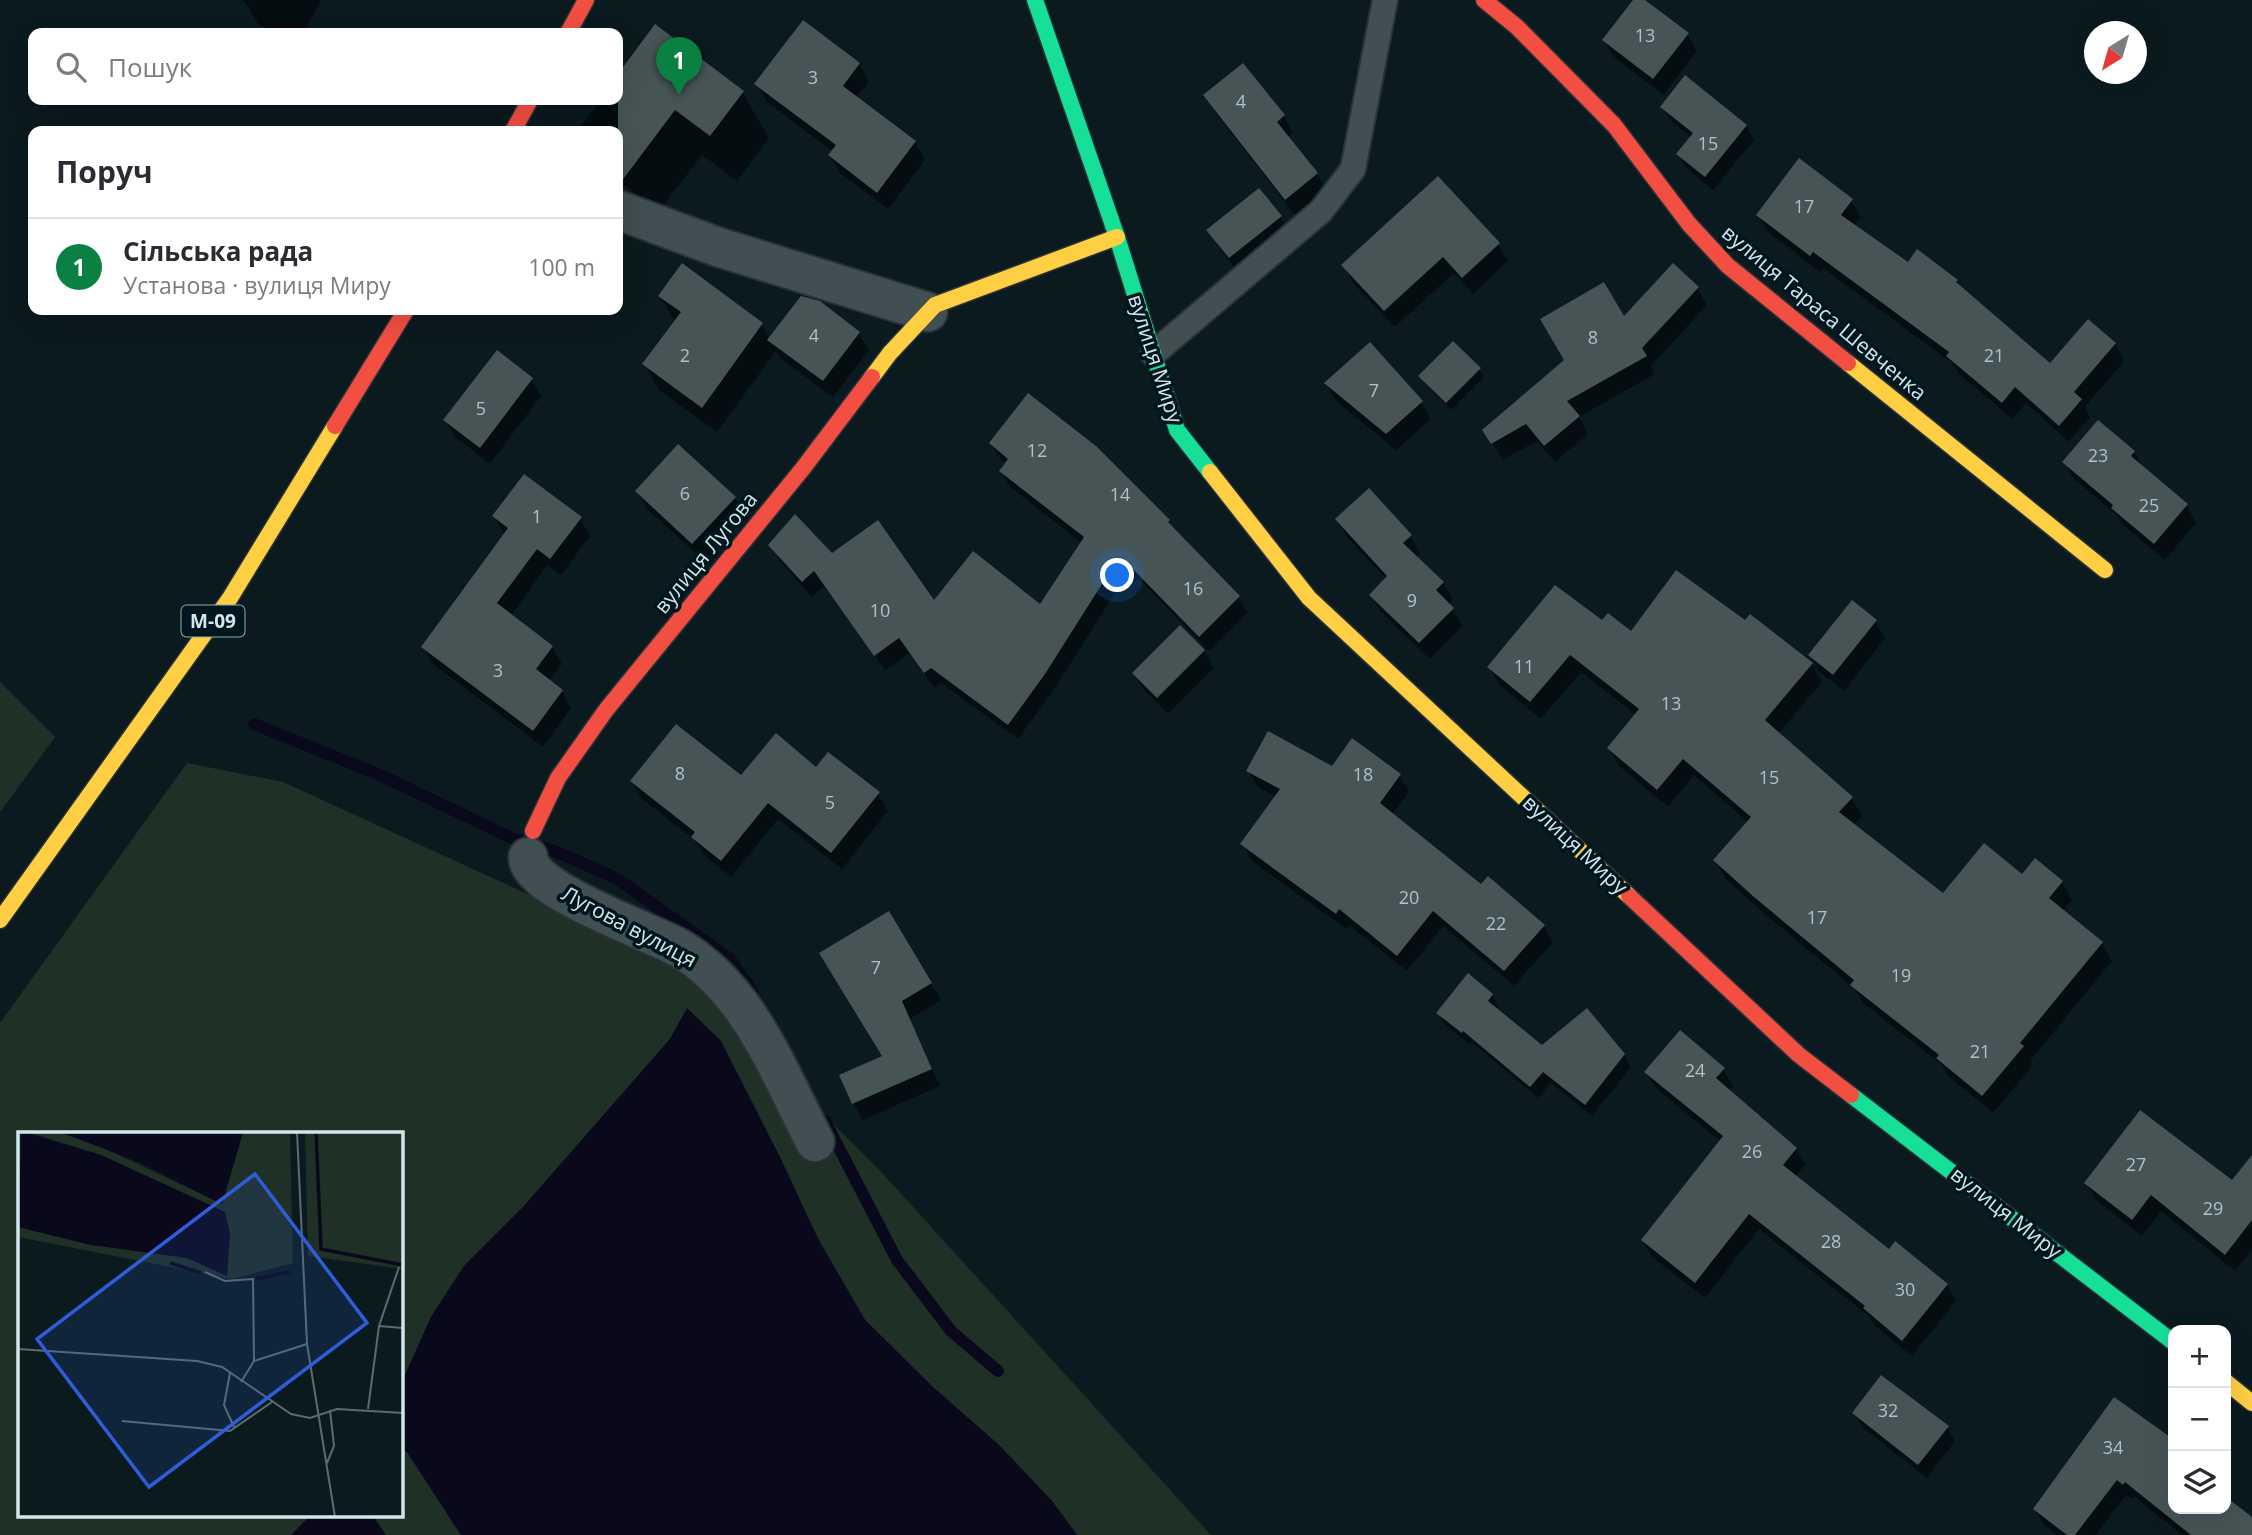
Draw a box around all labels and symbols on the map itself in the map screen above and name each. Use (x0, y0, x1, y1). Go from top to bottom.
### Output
north arrow (2084, 21, 2147, 84)
house number: 13 (1635, 23, 1655, 47)
pin: 1 (656, 37, 702, 95)
house number: 3 (808, 65, 818, 89)
house number: 4 (1236, 89, 1246, 113)
house number: 15 (1698, 131, 1718, 155)
house number: 17 (1794, 194, 1814, 218)
street label: вулиця Тараса Шевченка (1716, 218, 1933, 406)
street label: вулиця Миру (1122, 291, 1190, 427)
house number: 4 (809, 323, 819, 347)
house number: 8 (1588, 325, 1598, 349)
house number: 2 (680, 343, 690, 367)
house number: 21 (1984, 343, 2004, 367)
house number: 7 (1369, 378, 1379, 402)
house number: 5 (476, 396, 486, 420)
house number: 12 (1027, 438, 1047, 462)
house number: 23 (2088, 443, 2108, 467)
house number: 6 (680, 481, 690, 505)
house number: 14 (1110, 482, 1130, 506)
street label: вулиця Лугова (647, 486, 763, 619)
house number: 25 (2139, 493, 2159, 517)
house number: 1 (532, 504, 542, 528)
your location (1100, 558, 1134, 592)
house number: 16 (1183, 576, 1203, 600)
house number: 9 (1407, 588, 1417, 612)
house number: 10 (870, 598, 890, 622)
road number: М-09 (182, 606, 244, 636)
house number: 11 (1514, 654, 1534, 678)
house number: 3 (493, 658, 503, 682)
house number: 13 (1661, 691, 1681, 715)
house number: 8 (675, 761, 685, 785)
house number: 18 (1353, 762, 1373, 786)
house number: 15 (1759, 765, 1779, 789)
street label: вулиця Миру (1517, 788, 1634, 900)
house number: 5 (825, 790, 835, 814)
street label: Лугова вулиця (557, 879, 702, 973)
house number: 20 (1399, 885, 1419, 909)
house number: 17 (1807, 905, 1827, 929)
house number: 22 (1486, 911, 1506, 935)
house number: 7 (871, 955, 881, 979)
house number: 19 (1891, 963, 1911, 987)
house number: 21 (1970, 1039, 1990, 1063)
house number: 24 (1685, 1058, 1705, 1082)
inset map (18, 1132, 402, 1518)
house number: 26 (1742, 1139, 1762, 1163)
house number: 27 (2126, 1152, 2146, 1176)
street label: вулиця Миру (1945, 1160, 2068, 1265)
house number: 29 (2203, 1196, 2223, 1220)
house number: 28 (1821, 1229, 1841, 1253)
house number: 30 (1895, 1277, 1915, 1301)
house number: 32 (1878, 1398, 1898, 1422)
house number: 34 (2103, 1435, 2123, 1459)

